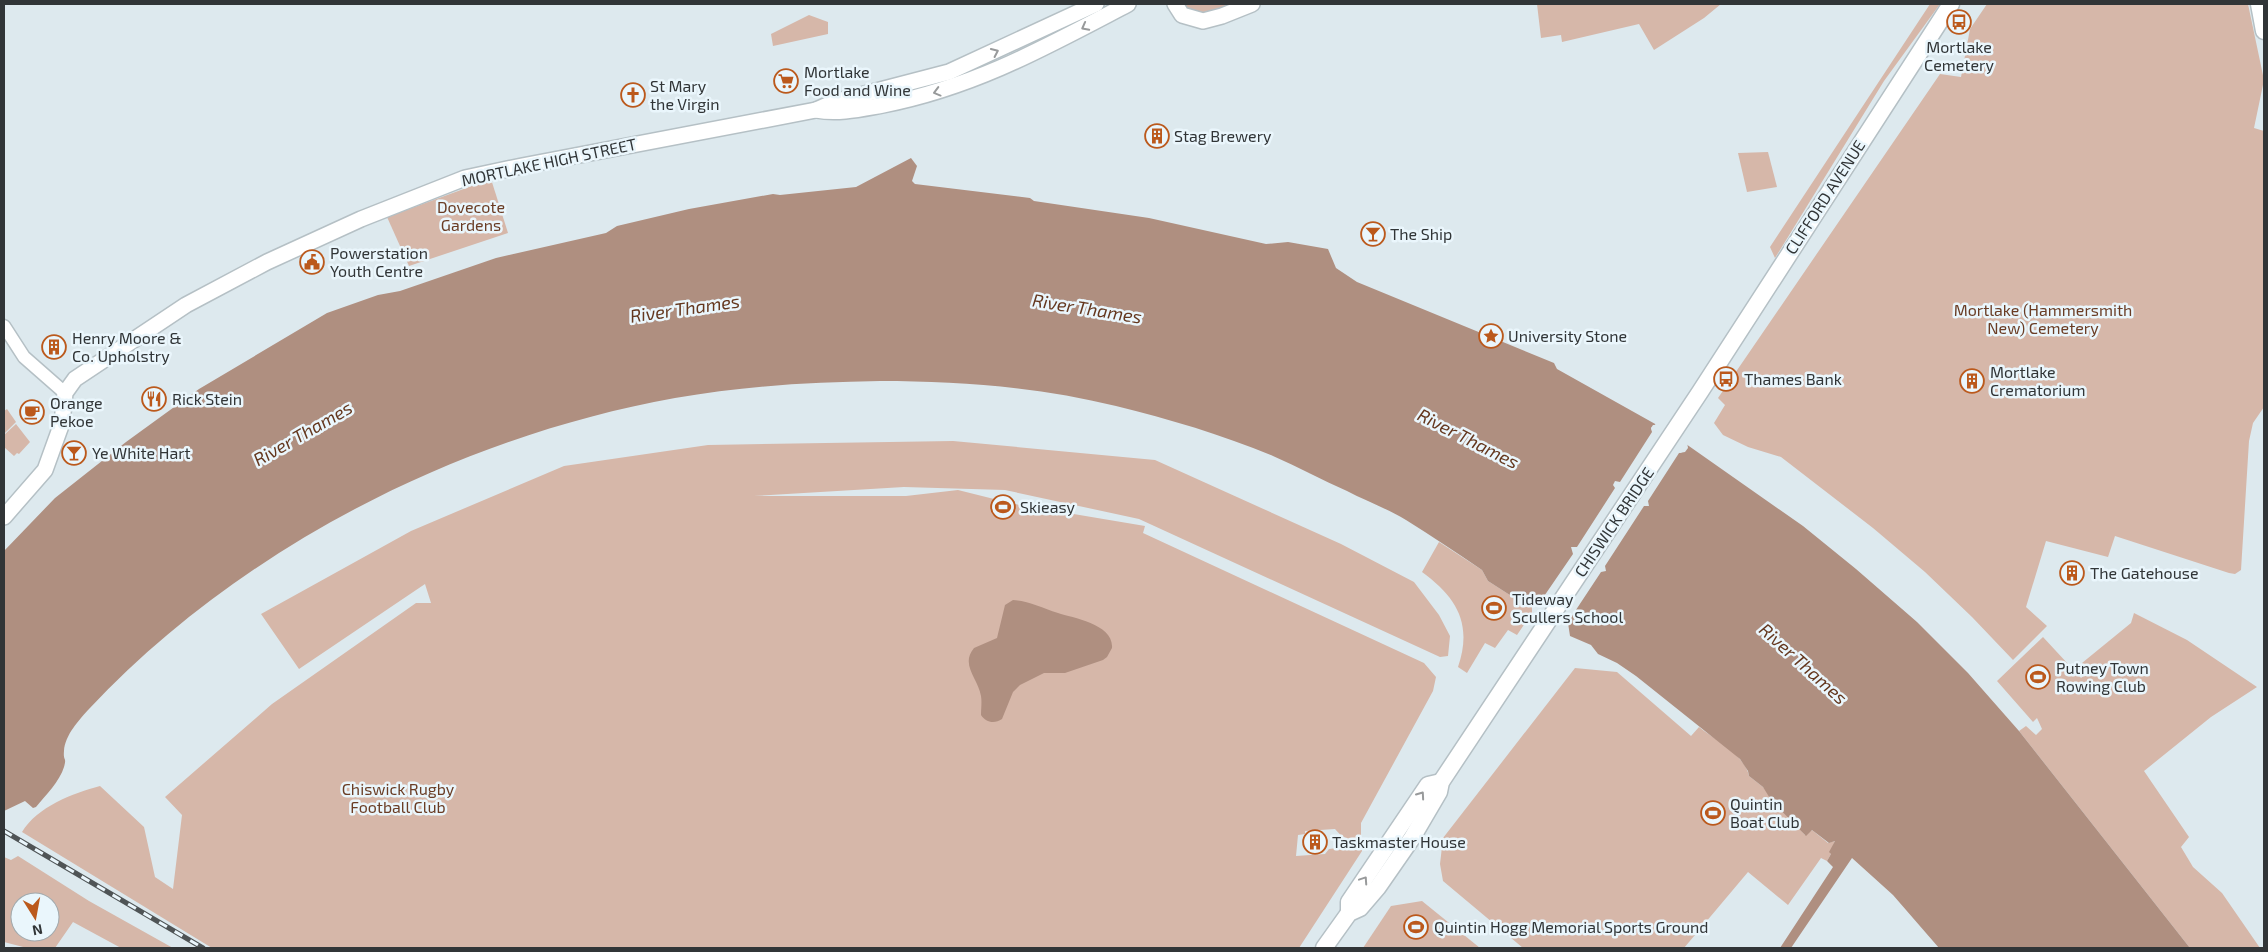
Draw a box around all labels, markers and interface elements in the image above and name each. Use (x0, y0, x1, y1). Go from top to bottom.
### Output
bus stop icon: Mortlake Cemetery (1946, 9, 1972, 35)
one-way arrow (1081, 21, 1090, 31)
place label: Mortlake Cemetery (1924, 37, 1994, 74)
one-way arrow (990, 48, 999, 58)
place label: Mortlake Food and Wine (804, 62, 911, 99)
supermarket icon: Mortlake Food and Wine (773, 68, 799, 94)
place label: St Mary the Virgin (650, 76, 719, 113)
church icon: St Mary the Virgin (620, 82, 646, 108)
one-way arrow (933, 87, 941, 97)
building icon: Stag Brewery (1144, 123, 1170, 149)
place label: Stag Brewery (1174, 126, 1272, 145)
street label: MORTLAKE HIGH STREET (460, 134, 638, 189)
street label: CLIFFORD AVENUE (1781, 136, 1869, 257)
park label: Dovecote Gardens (437, 197, 505, 234)
bar icon: The Ship (1360, 221, 1386, 247)
place label: The Ship (1390, 224, 1452, 243)
place label: Powerstation Youth Centre (330, 243, 428, 280)
public building icon: Powerstation Youth Centre (299, 249, 325, 275)
water label: River Thames (1031, 288, 1144, 328)
water label: River Thames (629, 289, 741, 327)
park label: Mortlake (Hammersmith New) Cemetery (1954, 300, 2132, 337)
place icon: University Stone (1478, 323, 1504, 349)
place label: University Stone (1508, 326, 1627, 345)
place label: Henry Moore & Co. Upholstry (72, 328, 182, 365)
building icon: Henry Moore & Co. Upholstry (41, 334, 67, 360)
place label: Mortlake Crematorium (1990, 362, 2085, 399)
bus stop icon: Thames Bank (1713, 366, 1739, 392)
building icon: Mortlake Crematorium (1959, 368, 1985, 394)
place label: Thames Bank (1744, 369, 1842, 388)
restaurant icon: Rick Stein (141, 386, 167, 412)
place label: Rick Stein (172, 389, 242, 408)
place label: Orange Pekoe (50, 393, 103, 430)
water label: River Thames (249, 396, 356, 470)
cafe icon: Orange Pekoe (19, 399, 45, 425)
water label: River Thames (1414, 403, 1523, 473)
bar icon: Ye White Hart (61, 440, 87, 466)
place label: Ye White Hart (92, 443, 191, 462)
street label: CHISWICK BRIDGE (1570, 463, 1657, 580)
sports icon: Skieasy (990, 494, 1016, 520)
place label: Skieasy (1020, 497, 1076, 516)
building icon: The Gatehouse (2059, 560, 2085, 586)
place label: The Gatehouse (2090, 563, 2199, 582)
place label: Tideway Scullers School (1512, 589, 1623, 626)
sports icon: Tideway Scullers School (1481, 595, 1507, 621)
water label: River Thames (1755, 618, 1852, 708)
place label: Putney Town Rowing Club (2056, 658, 2149, 695)
sports icon: Putney Town Rowing Club (2025, 664, 2051, 690)
park label: Chiswick Rugby Football Club (342, 779, 455, 816)
one-way arrow (1415, 791, 1424, 800)
place label: Quintin Boat Club (1730, 794, 1800, 831)
sports icon: Quintin Boat Club (1700, 800, 1726, 826)
building icon: Taskmaster House (1302, 829, 1328, 855)
place label: Taskmaster House (1332, 832, 1466, 851)
one-way arrow (1358, 876, 1367, 885)
north arrow (10, 892, 60, 942)
sports icon: Quintin Hogg Memorial Sports Ground (1403, 914, 1429, 940)
place label: Quintin Hogg Memorial Sports Ground (1434, 917, 1709, 937)
text: N (31, 921, 44, 940)

